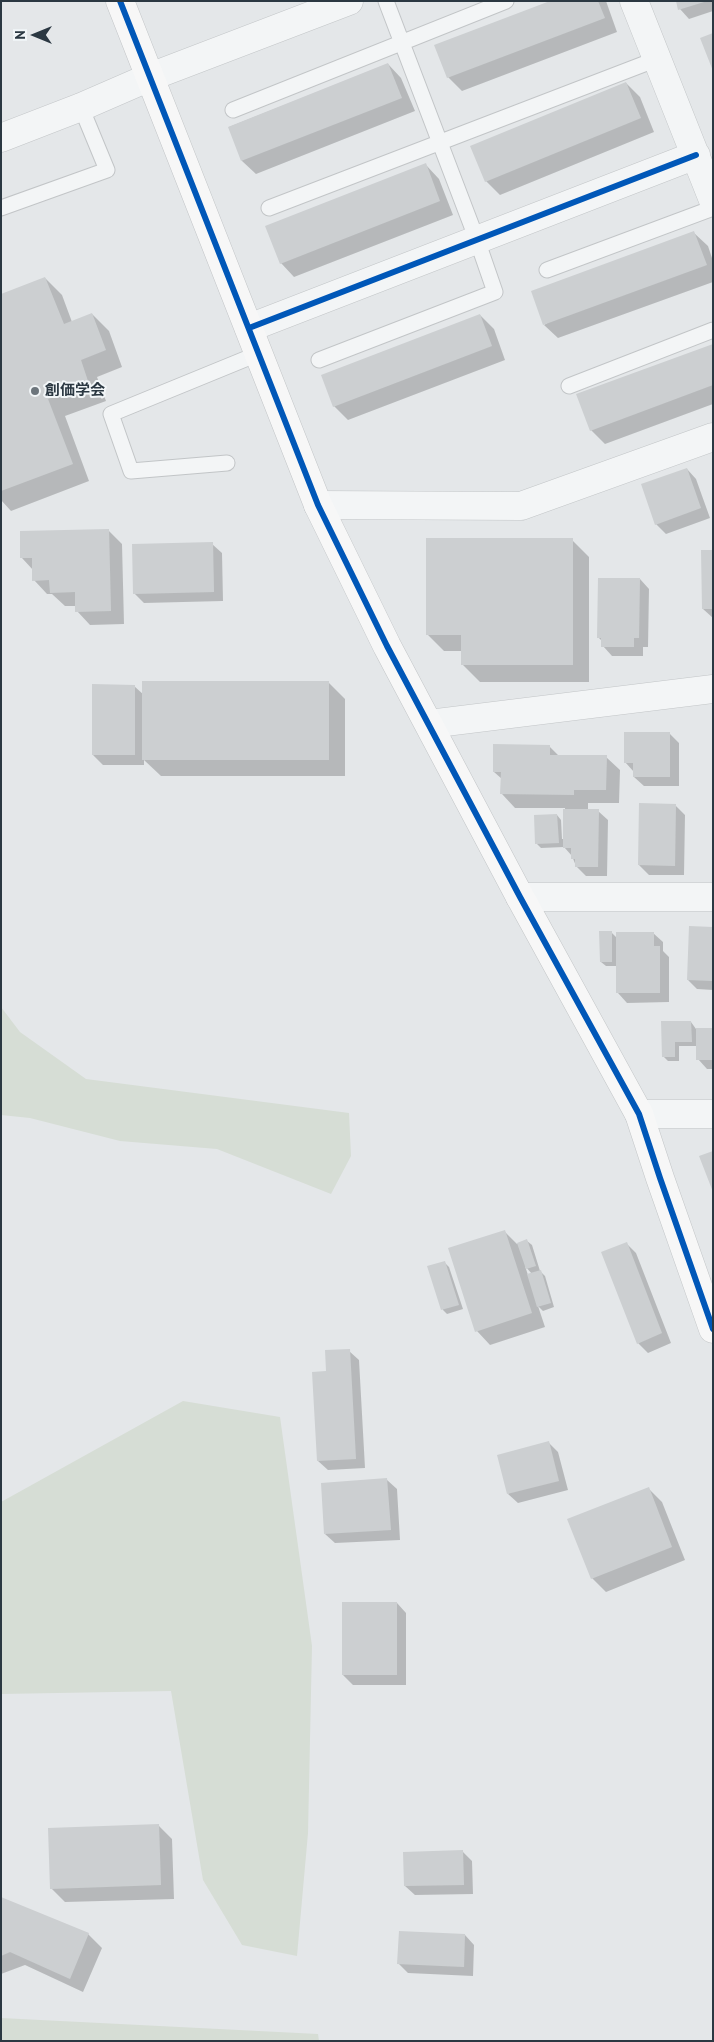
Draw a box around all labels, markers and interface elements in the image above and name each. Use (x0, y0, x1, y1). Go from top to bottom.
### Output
north arrow (10, 10, 60, 60)
text: N (11, 30, 29, 40)
place label: 創価学会 (45, 382, 105, 400)
marker: 創価学会 (29, 385, 41, 397)

